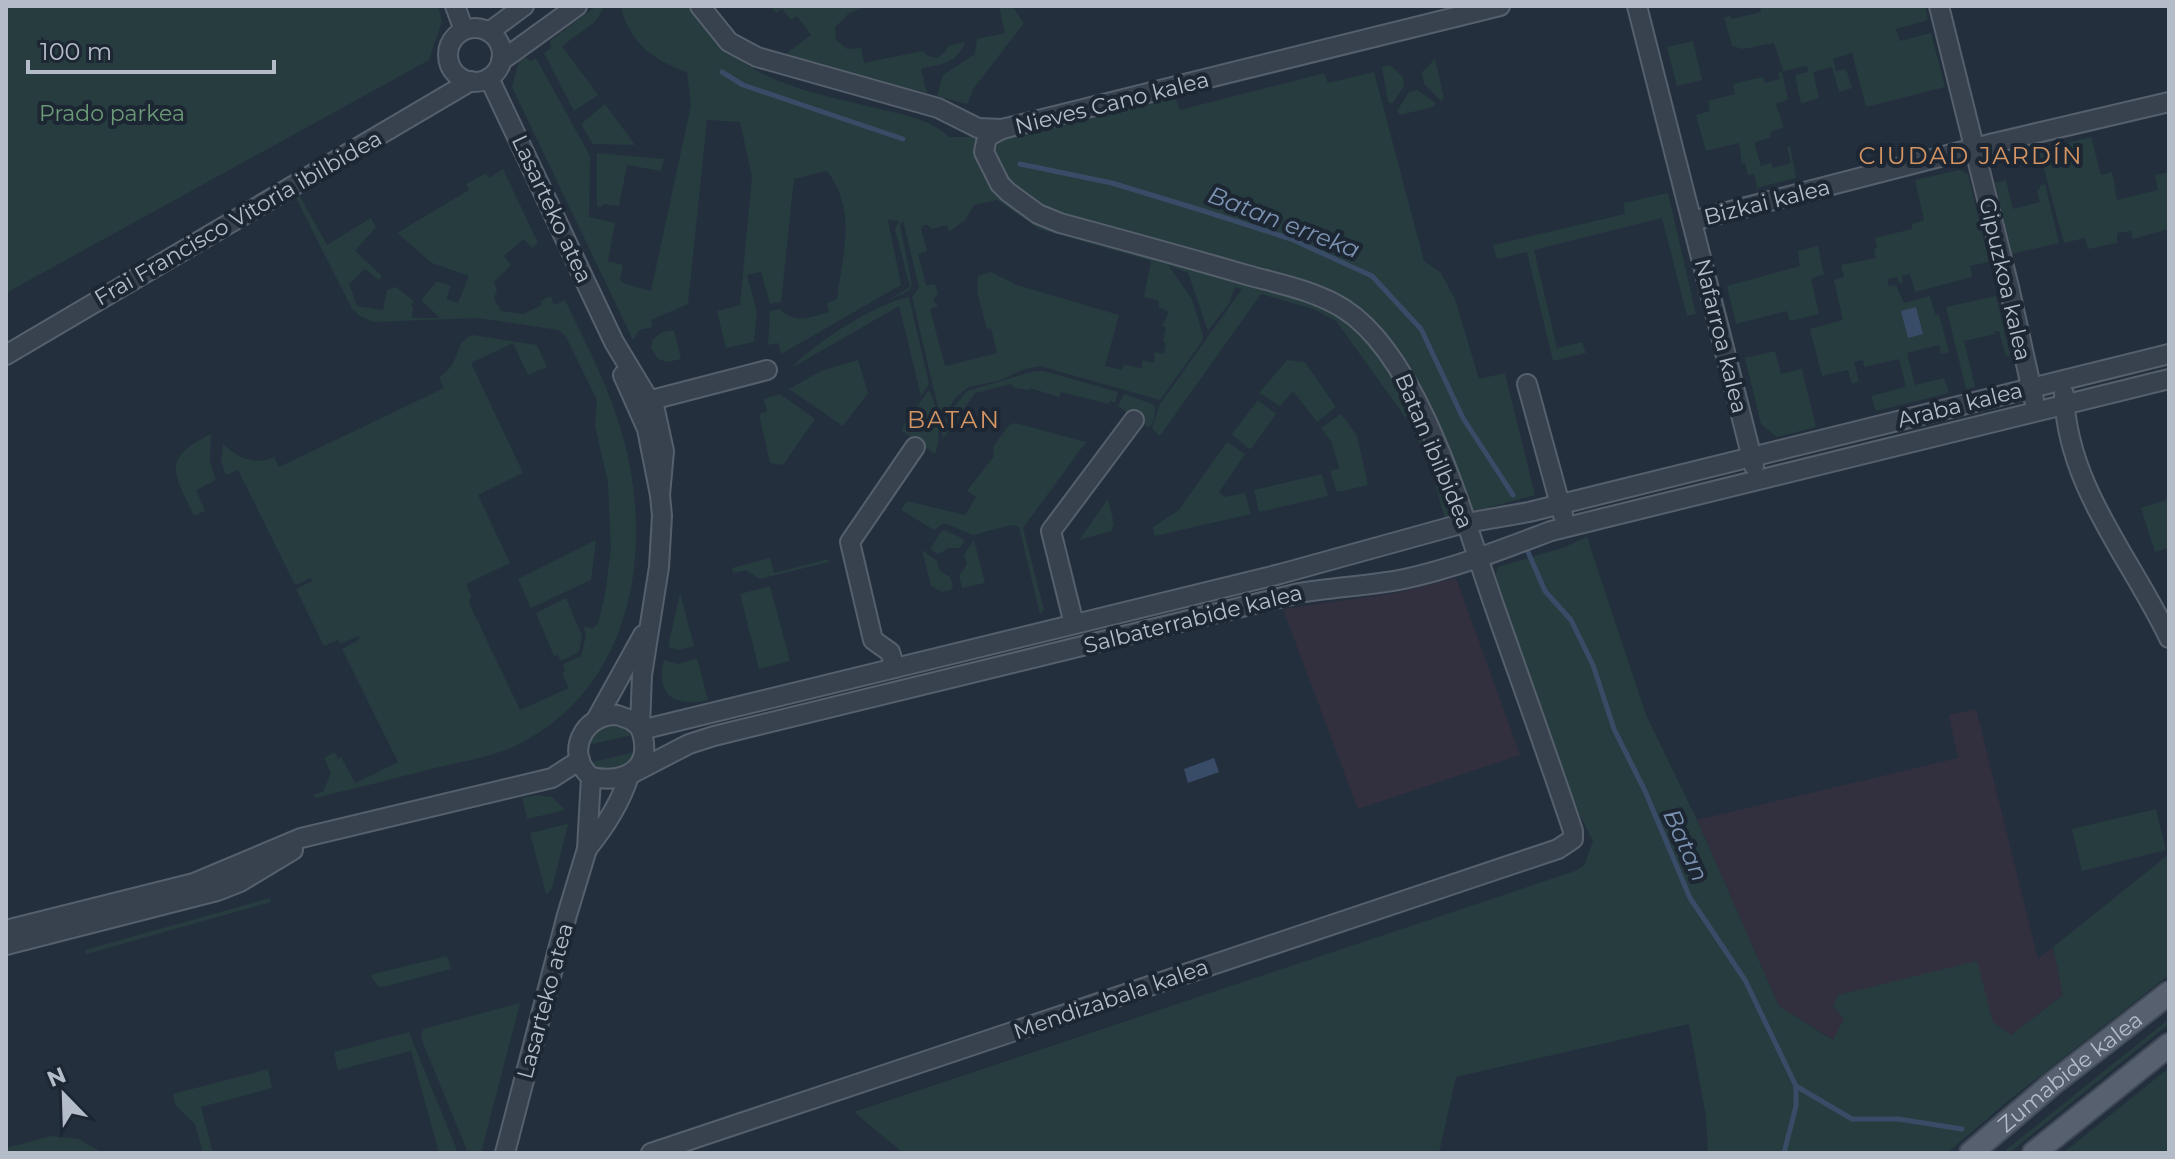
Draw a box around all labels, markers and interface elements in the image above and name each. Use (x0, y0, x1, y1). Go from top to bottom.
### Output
scale bar (28, 24, 274, 74)
text: 100 m (40, 37, 112, 66)
street label: Nieves Cano kalea (1012, 66, 1212, 140)
park label: Prado parkea (39, 100, 185, 127)
street label: Frai Francisco Vitoria ibilbidea (90, 125, 386, 311)
street label: Lasarteko atea (506, 131, 598, 287)
district label: CIUDAD JARDÍN (1859, 141, 2083, 170)
street label: Bizkai kalea (1701, 173, 1833, 231)
water label: Batan erreka (1204, 180, 1364, 264)
street label: Gipuzkoa kalea (1973, 195, 2037, 363)
street label: Nafarroa kalea (1689, 256, 1753, 416)
street label: Batan ibilbidea (1389, 369, 1479, 533)
street label: Araba kalea (1895, 376, 2025, 434)
district label: BATAN (907, 405, 1001, 434)
street label: Salbaterrabide kalea (1081, 579, 1305, 659)
water label: Batan (1657, 804, 1715, 886)
street label: Lasarteko atea (511, 920, 579, 1082)
street label: Mendizabala kalea (1010, 953, 1212, 1045)
street label: Zumabide kalea (1992, 1005, 2148, 1138)
north arrow (24, 1055, 104, 1135)
text: N (43, 1061, 70, 1093)

